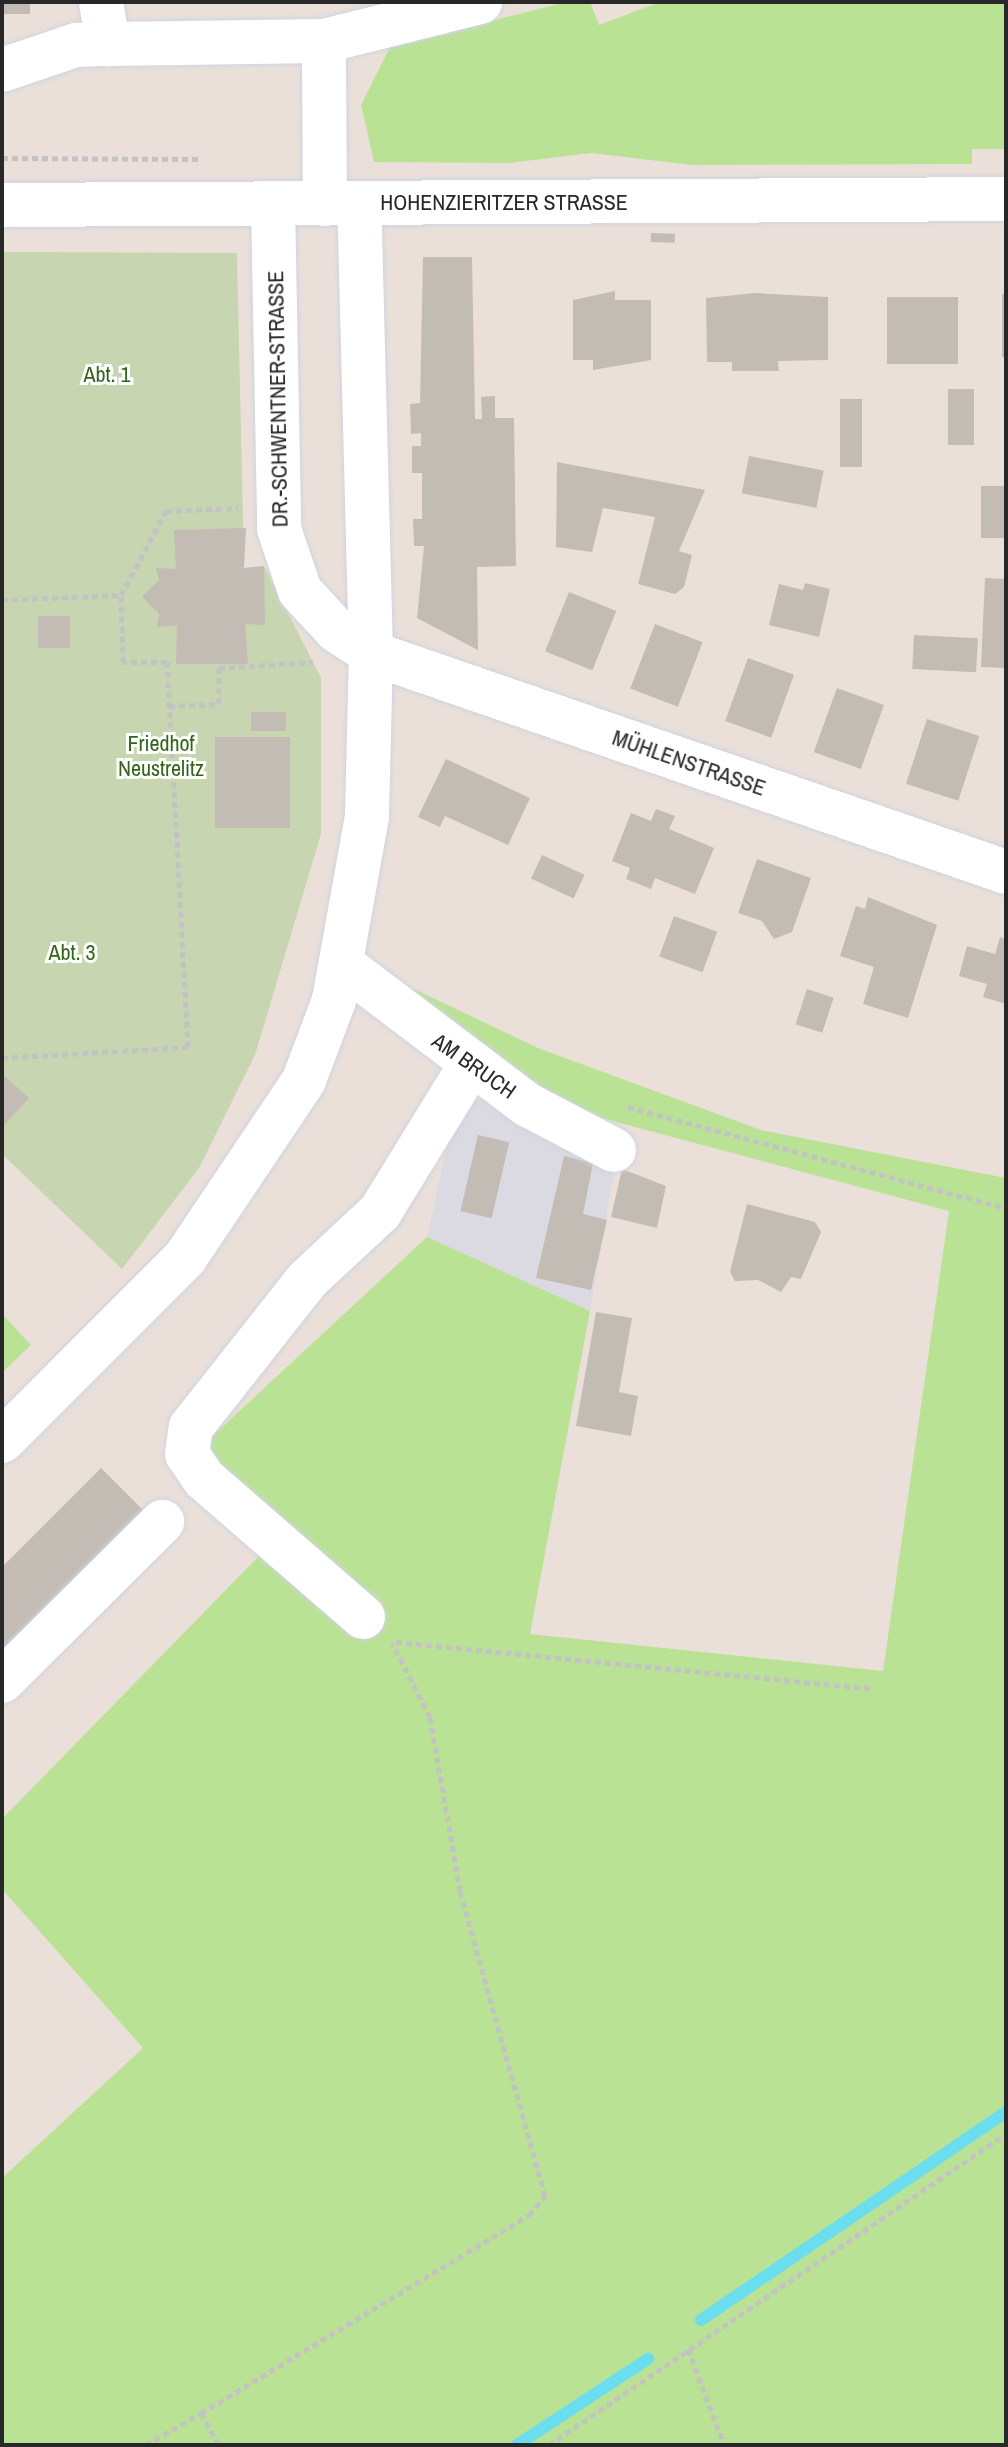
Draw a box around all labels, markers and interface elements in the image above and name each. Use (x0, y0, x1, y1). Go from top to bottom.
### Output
street label: HOHENZIERITZER STRASSE (380, 190, 628, 216)
street label: DR.-SCHWENTNER-STRASSE (263, 271, 293, 527)
park label: Abt. 1 (83, 362, 131, 388)
street label: MÜHLENSTRASSE (609, 724, 769, 802)
park label: Friedhof Neustrelitz (118, 730, 204, 782)
park label: Abt. 3 (48, 940, 96, 966)
street label: AM BRUCH (427, 1028, 521, 1104)

